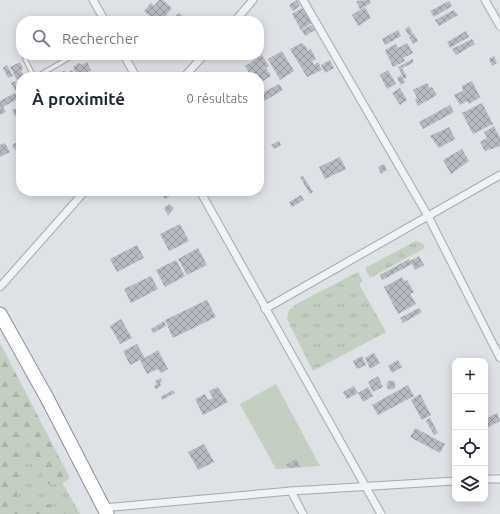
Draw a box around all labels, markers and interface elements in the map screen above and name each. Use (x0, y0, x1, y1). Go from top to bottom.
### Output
search box (16, 16, 264, 60)
icon: search (30, 27, 52, 49)
text: Rechercher (62, 30, 139, 47)
text: À proximité (32, 89, 125, 108)
text: 0 résultats (187, 91, 248, 105)
map controls (452, 358, 488, 502)
button: + (452, 358, 488, 394)
button: − (452, 394, 488, 430)
button: locate (452, 430, 488, 466)
button: layers (452, 466, 488, 502)

